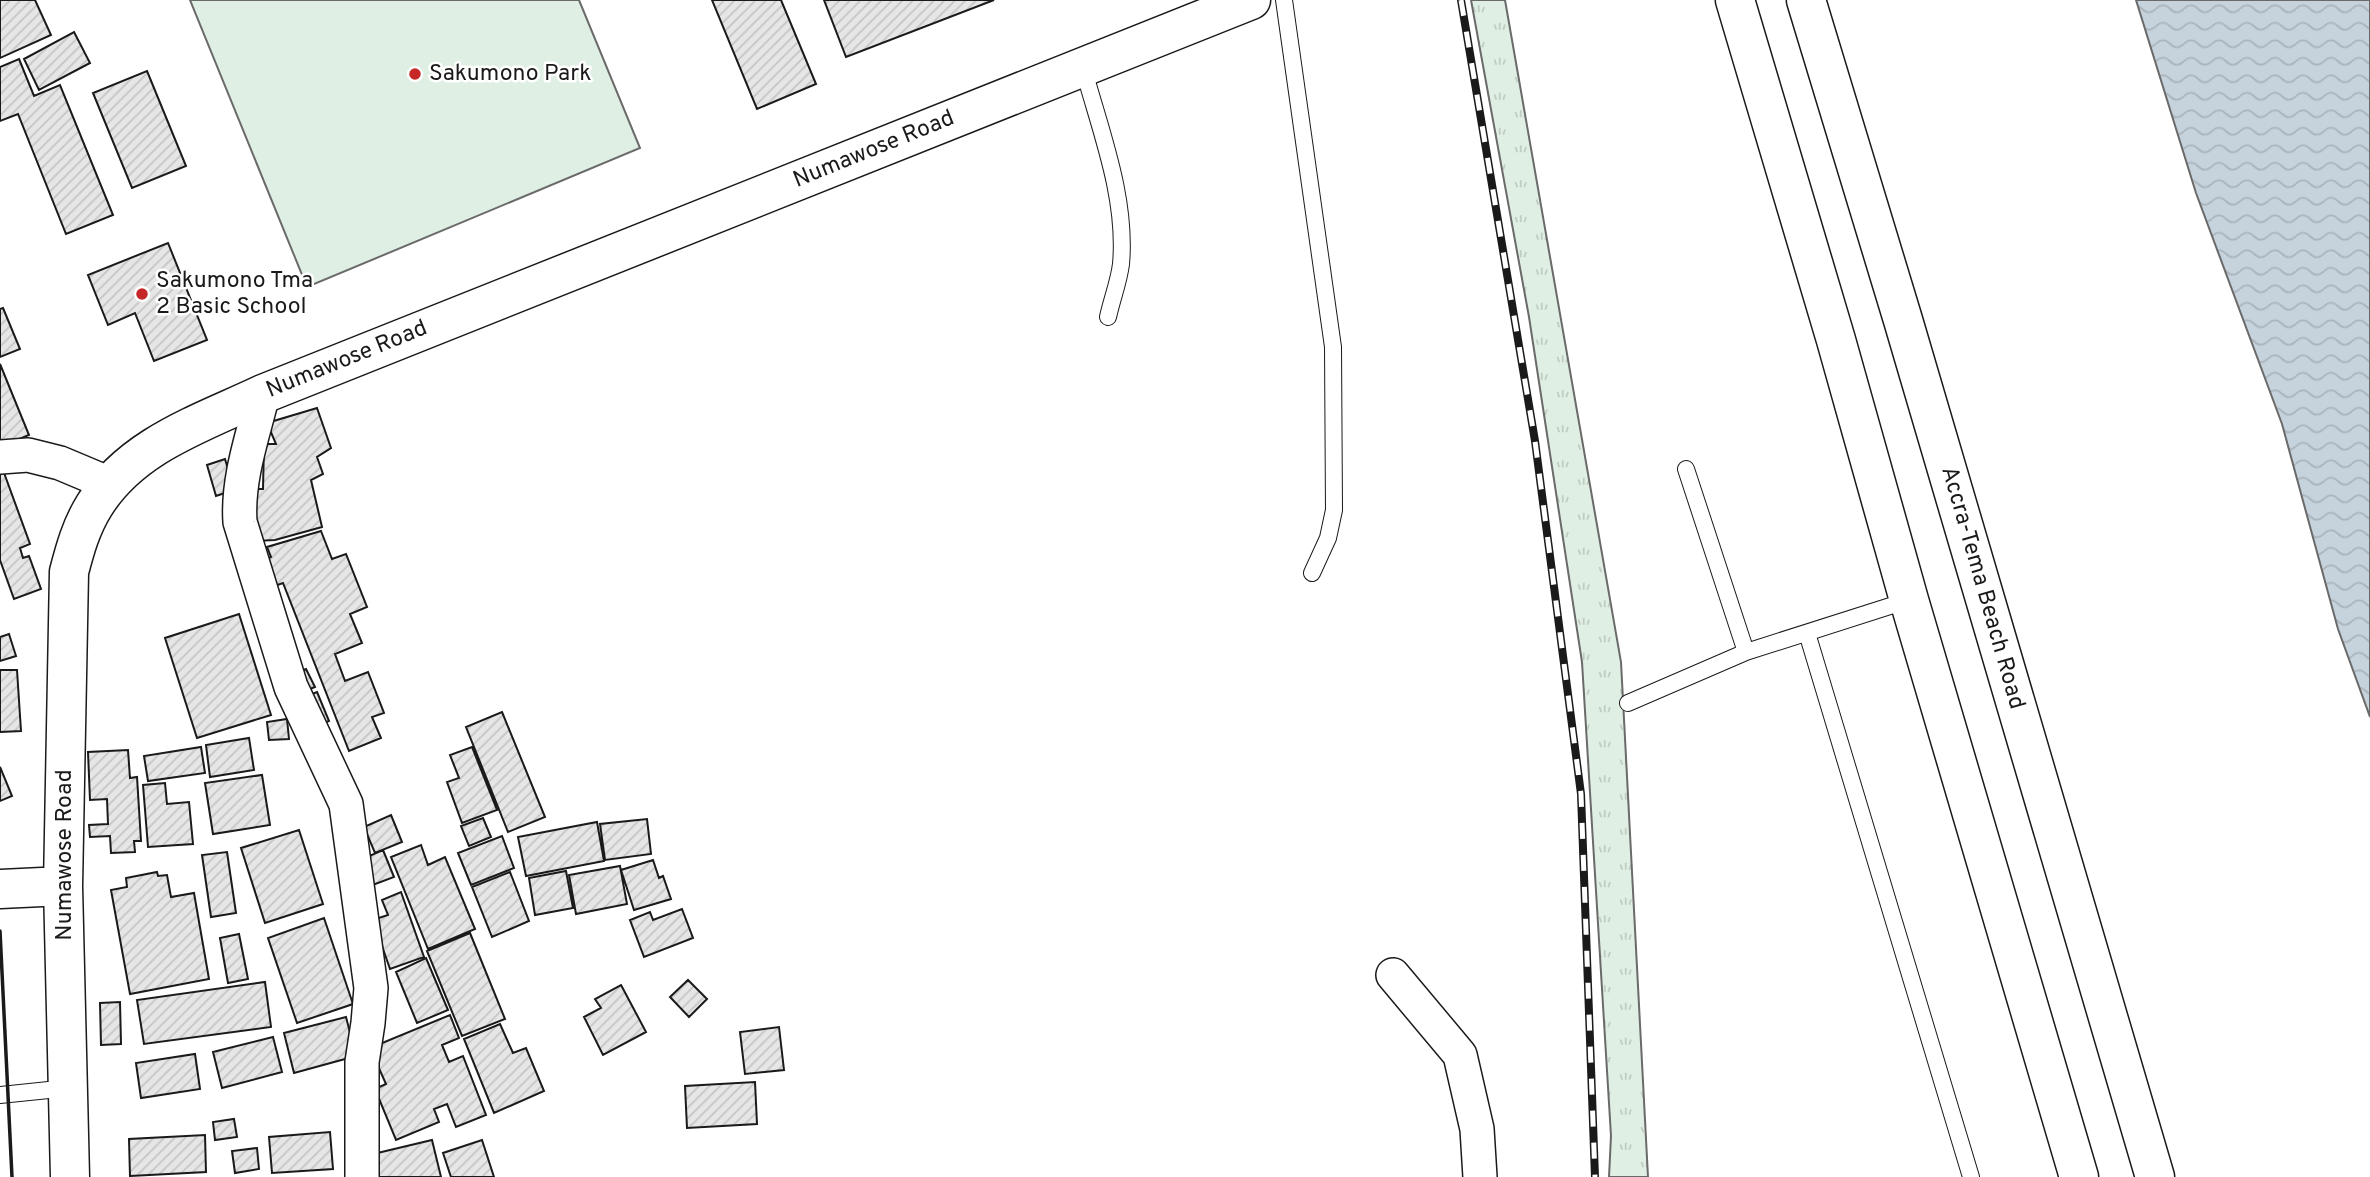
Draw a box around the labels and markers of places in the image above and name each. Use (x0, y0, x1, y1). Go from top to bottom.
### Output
place label: Sakumono Park (429, 60, 591, 89)
marker: Sakumono Park (407, 66, 423, 82)
place label: Sakumono Tma 2 Basic School (156, 267, 313, 322)
marker: Sakumono Tma 2 Basic School (134, 286, 150, 302)

